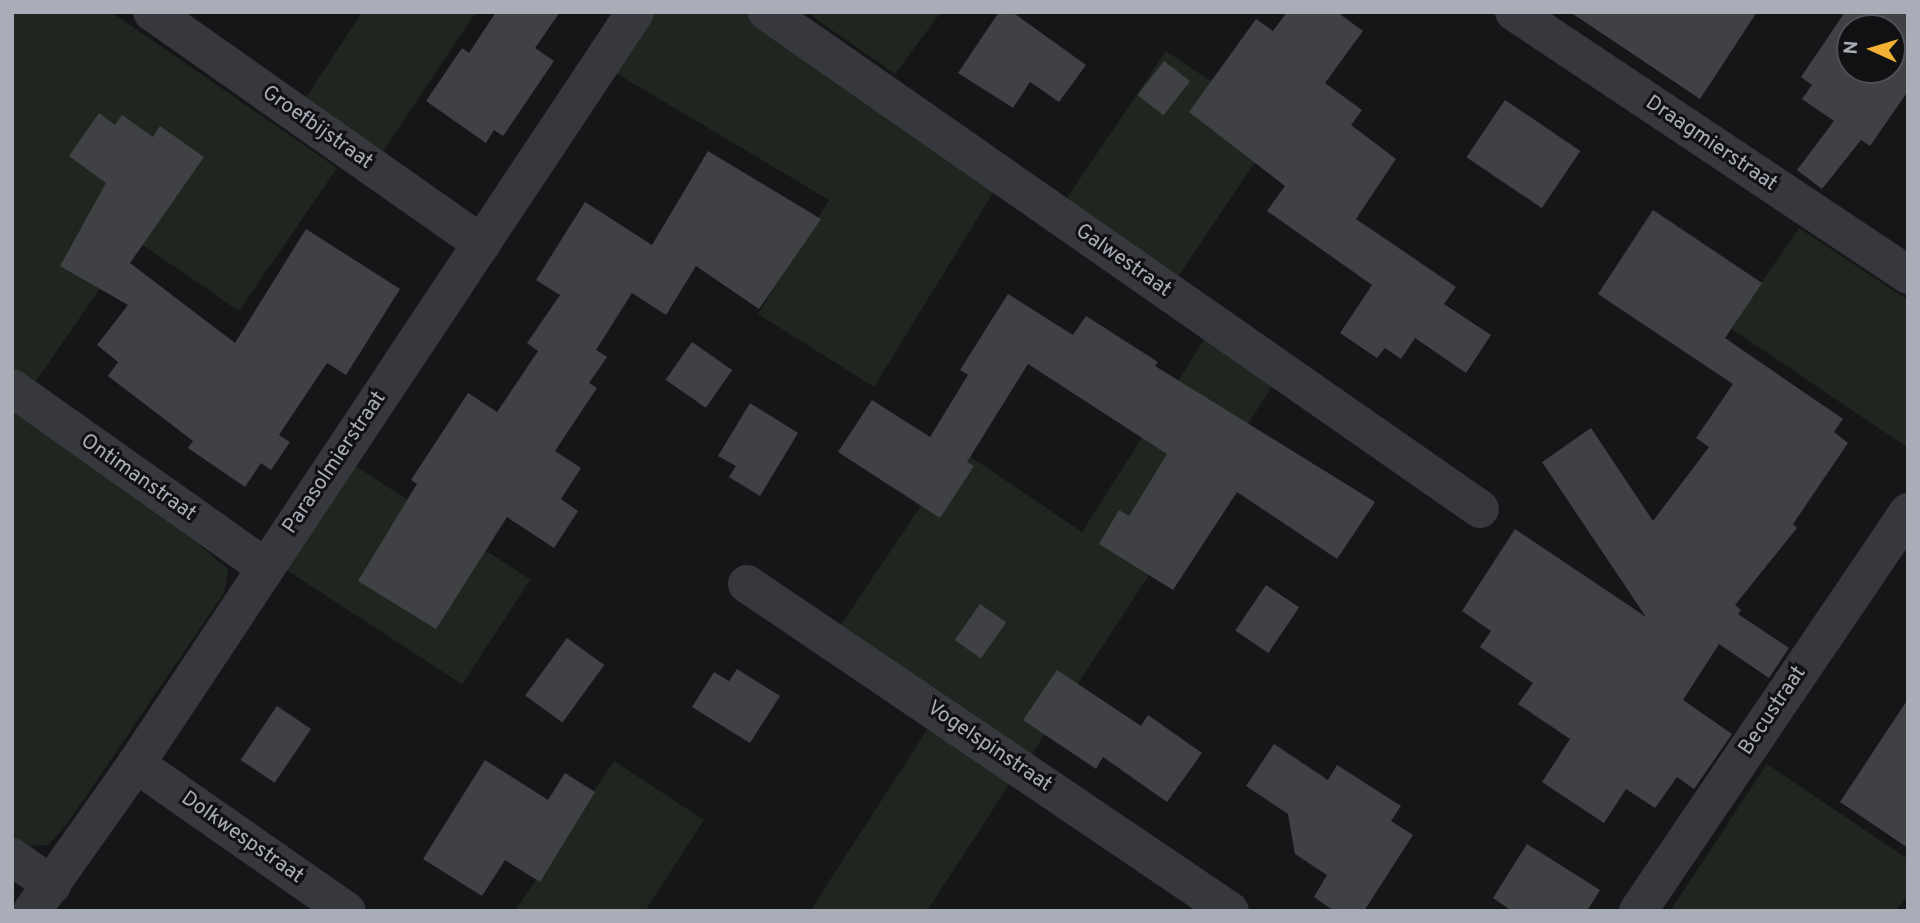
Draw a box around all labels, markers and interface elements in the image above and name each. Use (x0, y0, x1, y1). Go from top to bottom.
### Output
north arrow (1836, 14, 1906, 84)
text: N (1840, 40, 1864, 55)
street label: Groefbijstraat (257, 81, 377, 175)
street label: Draagmierstraat (1640, 91, 1782, 197)
street label: Galwestraat (1070, 219, 1176, 303)
street label: Parasolmierstraat (278, 387, 392, 539)
street label: Ontimanstraat (75, 429, 201, 527)
street label: Becustraat (1734, 662, 1812, 760)
street label: Vogelspinstraat (922, 696, 1056, 798)
street label: Dolkwespstraat (176, 786, 308, 890)

